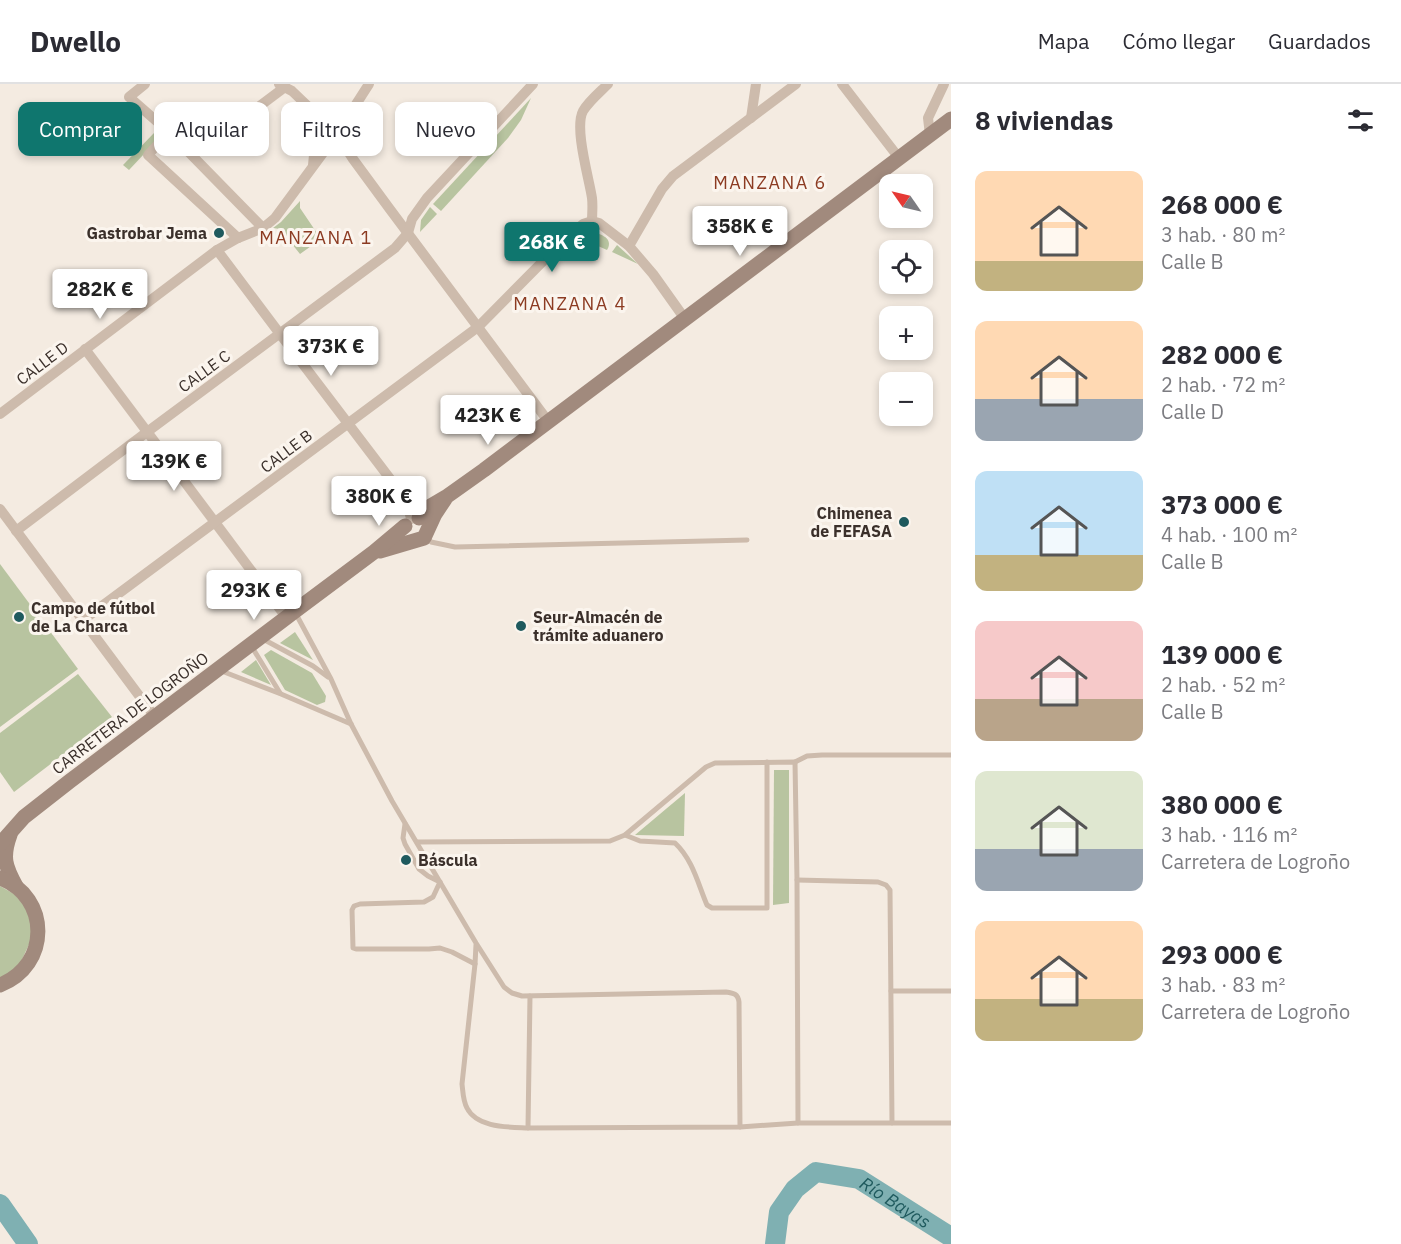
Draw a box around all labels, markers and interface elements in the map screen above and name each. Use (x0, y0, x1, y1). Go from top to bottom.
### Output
text: Dwello (30, 23, 121, 60)
text: Mapa (1038, 27, 1089, 55)
text: Cómo llegar (1122, 27, 1235, 55)
text: Guardados (1268, 27, 1371, 55)
chip: Comprar (18, 102, 142, 156)
chip: Alquilar (154, 102, 269, 156)
chip: Filtros (281, 102, 383, 156)
chip: Nuevo (395, 102, 497, 156)
text: 8 viviendas (975, 103, 1113, 137)
icon: filters (1344, 104, 1377, 137)
district label: MANZANA 6 (713, 171, 827, 194)
north arrow (879, 174, 933, 228)
map controls (879, 174, 933, 426)
text: 268 000 € (1161, 187, 1283, 221)
icon: home (1023, 195, 1095, 267)
pin: 358K € (691, 206, 789, 257)
text: 358K € (706, 212, 774, 239)
text: 3 hab. · 80 m² (1161, 221, 1285, 248)
pin: 268K € (503, 222, 601, 273)
place label: Gastrobar Jema (87, 223, 207, 243)
marker: Gastrobar Jema (212, 226, 226, 240)
district label: MANZANA 1 (259, 226, 373, 249)
text: 268K € (518, 228, 586, 255)
button: locate (879, 240, 933, 294)
text: Calle B (1161, 248, 1224, 275)
pin: 282K € (51, 269, 149, 320)
text: 282K € (66, 275, 134, 302)
district label: MANZANA 4 (513, 292, 627, 315)
button: + (879, 306, 933, 360)
pin: 373K € (282, 326, 380, 377)
text: 373K € (297, 332, 365, 359)
street label: CALLE D (12, 337, 72, 389)
text: 282 000 € (1161, 337, 1283, 371)
street label: CALLE C (174, 345, 234, 397)
icon: home (1023, 345, 1095, 417)
text: 2 hab. · 72 m² (1161, 371, 1285, 398)
button: − (879, 372, 933, 426)
pin: 423K € (439, 395, 537, 446)
text: Calle D (1161, 398, 1224, 425)
text: 423K € (454, 401, 522, 428)
street label: CALLE B (256, 425, 316, 477)
pin: 139K € (125, 441, 223, 492)
text: 139K € (140, 447, 208, 474)
pin: 380K € (330, 476, 428, 527)
text: 380K € (345, 482, 413, 509)
text: 373 000 € (1161, 487, 1283, 521)
icon: home (1023, 495, 1095, 567)
place label: Chimenea de FEFASA (811, 503, 892, 541)
marker: Chimenea de FEFASA (897, 515, 911, 529)
text: 4 hab. · 100 m² (1161, 521, 1297, 548)
text: Calle B (1161, 548, 1224, 575)
pin: 293K € (205, 570, 303, 621)
text: 293K € (220, 576, 288, 603)
place label: Campo de fútbol de La Charca (31, 598, 155, 636)
place label: Seur-Almacén de trámite aduanero (533, 607, 664, 645)
marker: Campo de fútbol de La Charca (12, 610, 26, 624)
marker: Seur-Almacén de trámite aduanero (514, 619, 528, 633)
text: 139 000 € (1161, 637, 1283, 671)
icon: home (1023, 645, 1095, 717)
street label: CARRETERA DE LOGROÑO (48, 648, 212, 778)
text: 2 hab. · 52 m² (1161, 671, 1285, 698)
text: Calle B (1161, 698, 1224, 725)
text: 380 000 € (1161, 787, 1283, 821)
icon: home (1023, 795, 1095, 867)
text: 3 hab. · 116 m² (1161, 821, 1297, 848)
text: Carretera de Logroño (1161, 848, 1350, 875)
place label: Báscula (418, 850, 478, 870)
marker: Báscula (399, 853, 413, 867)
text: 293 000 € (1161, 937, 1283, 971)
icon: home (1023, 945, 1095, 1017)
text: 3 hab. · 83 m² (1161, 971, 1285, 998)
text: Carretera de Logroño (1161, 998, 1350, 1025)
water label: Río Bayas (856, 1171, 935, 1233)

